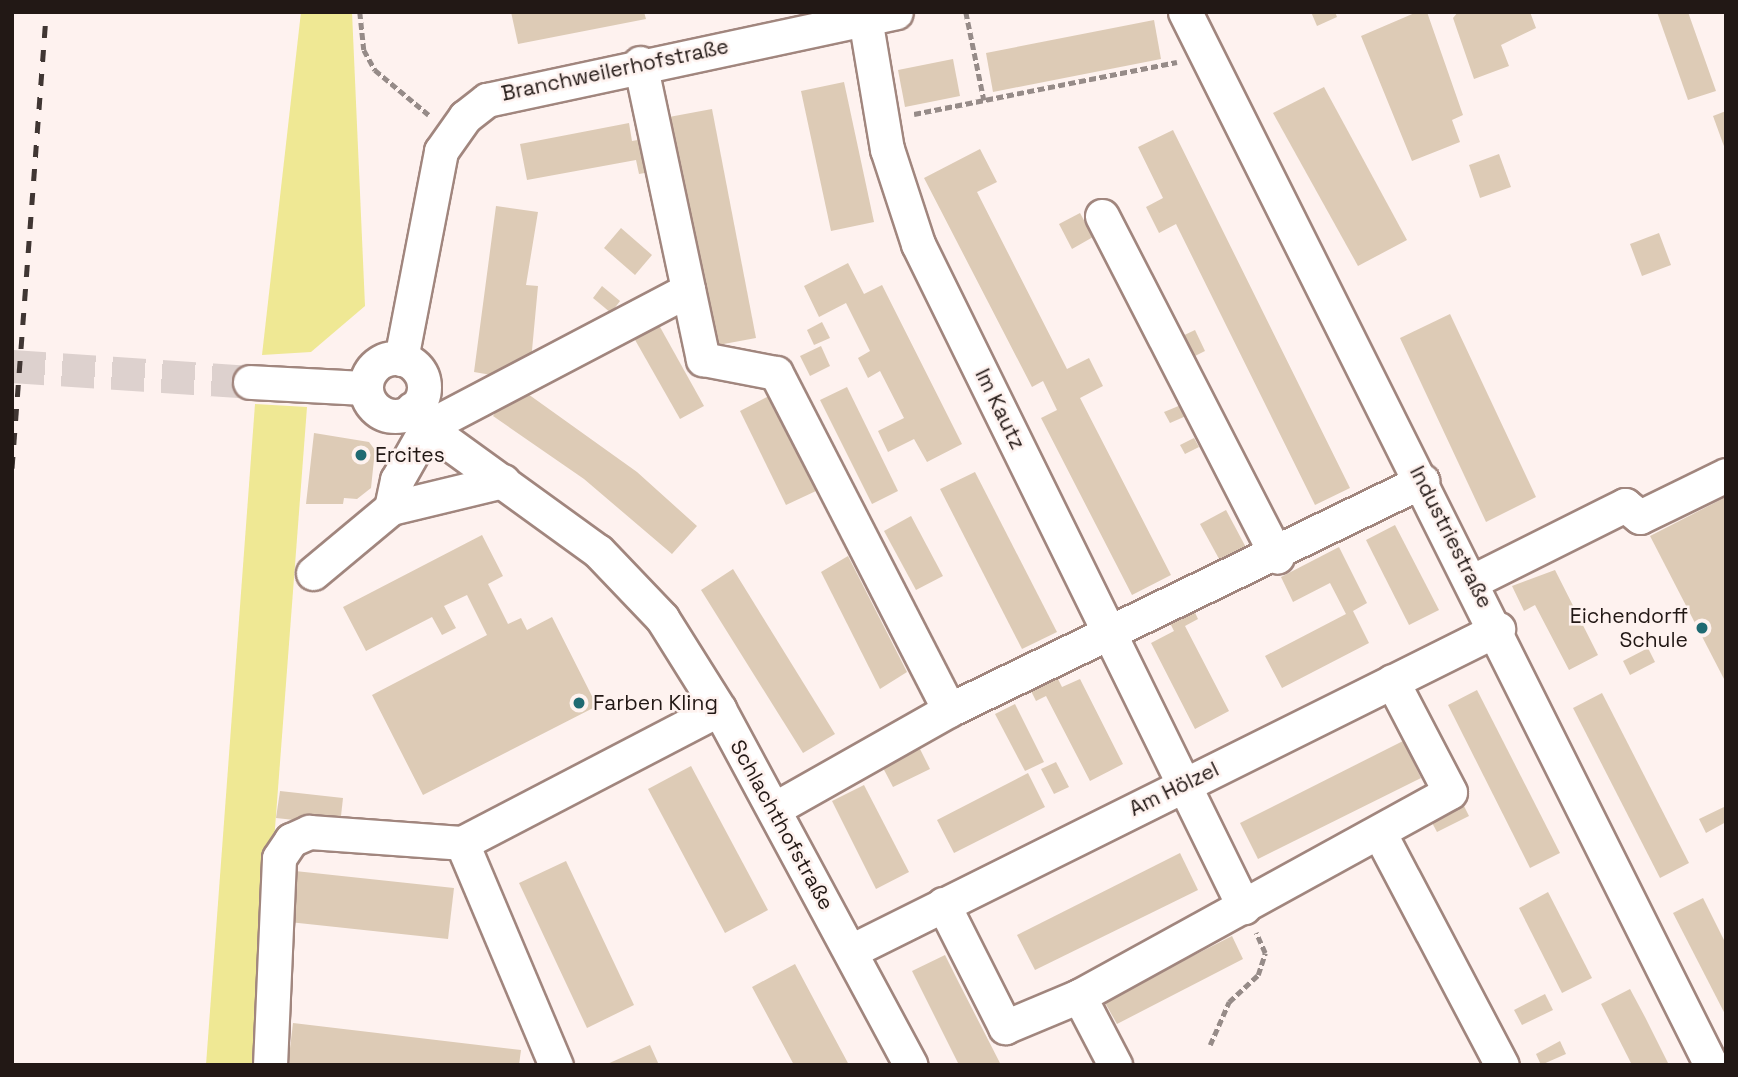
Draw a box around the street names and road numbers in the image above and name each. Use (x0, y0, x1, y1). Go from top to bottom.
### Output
street label: Branchweilerhofstraße (499, 34, 731, 106)
street label: Im Kautz (970, 365, 1030, 453)
street label: Industriestraße (1404, 462, 1498, 612)
street label: Schlachthofstraße (725, 736, 839, 914)
street label: Am Hölzel (1125, 756, 1223, 822)

